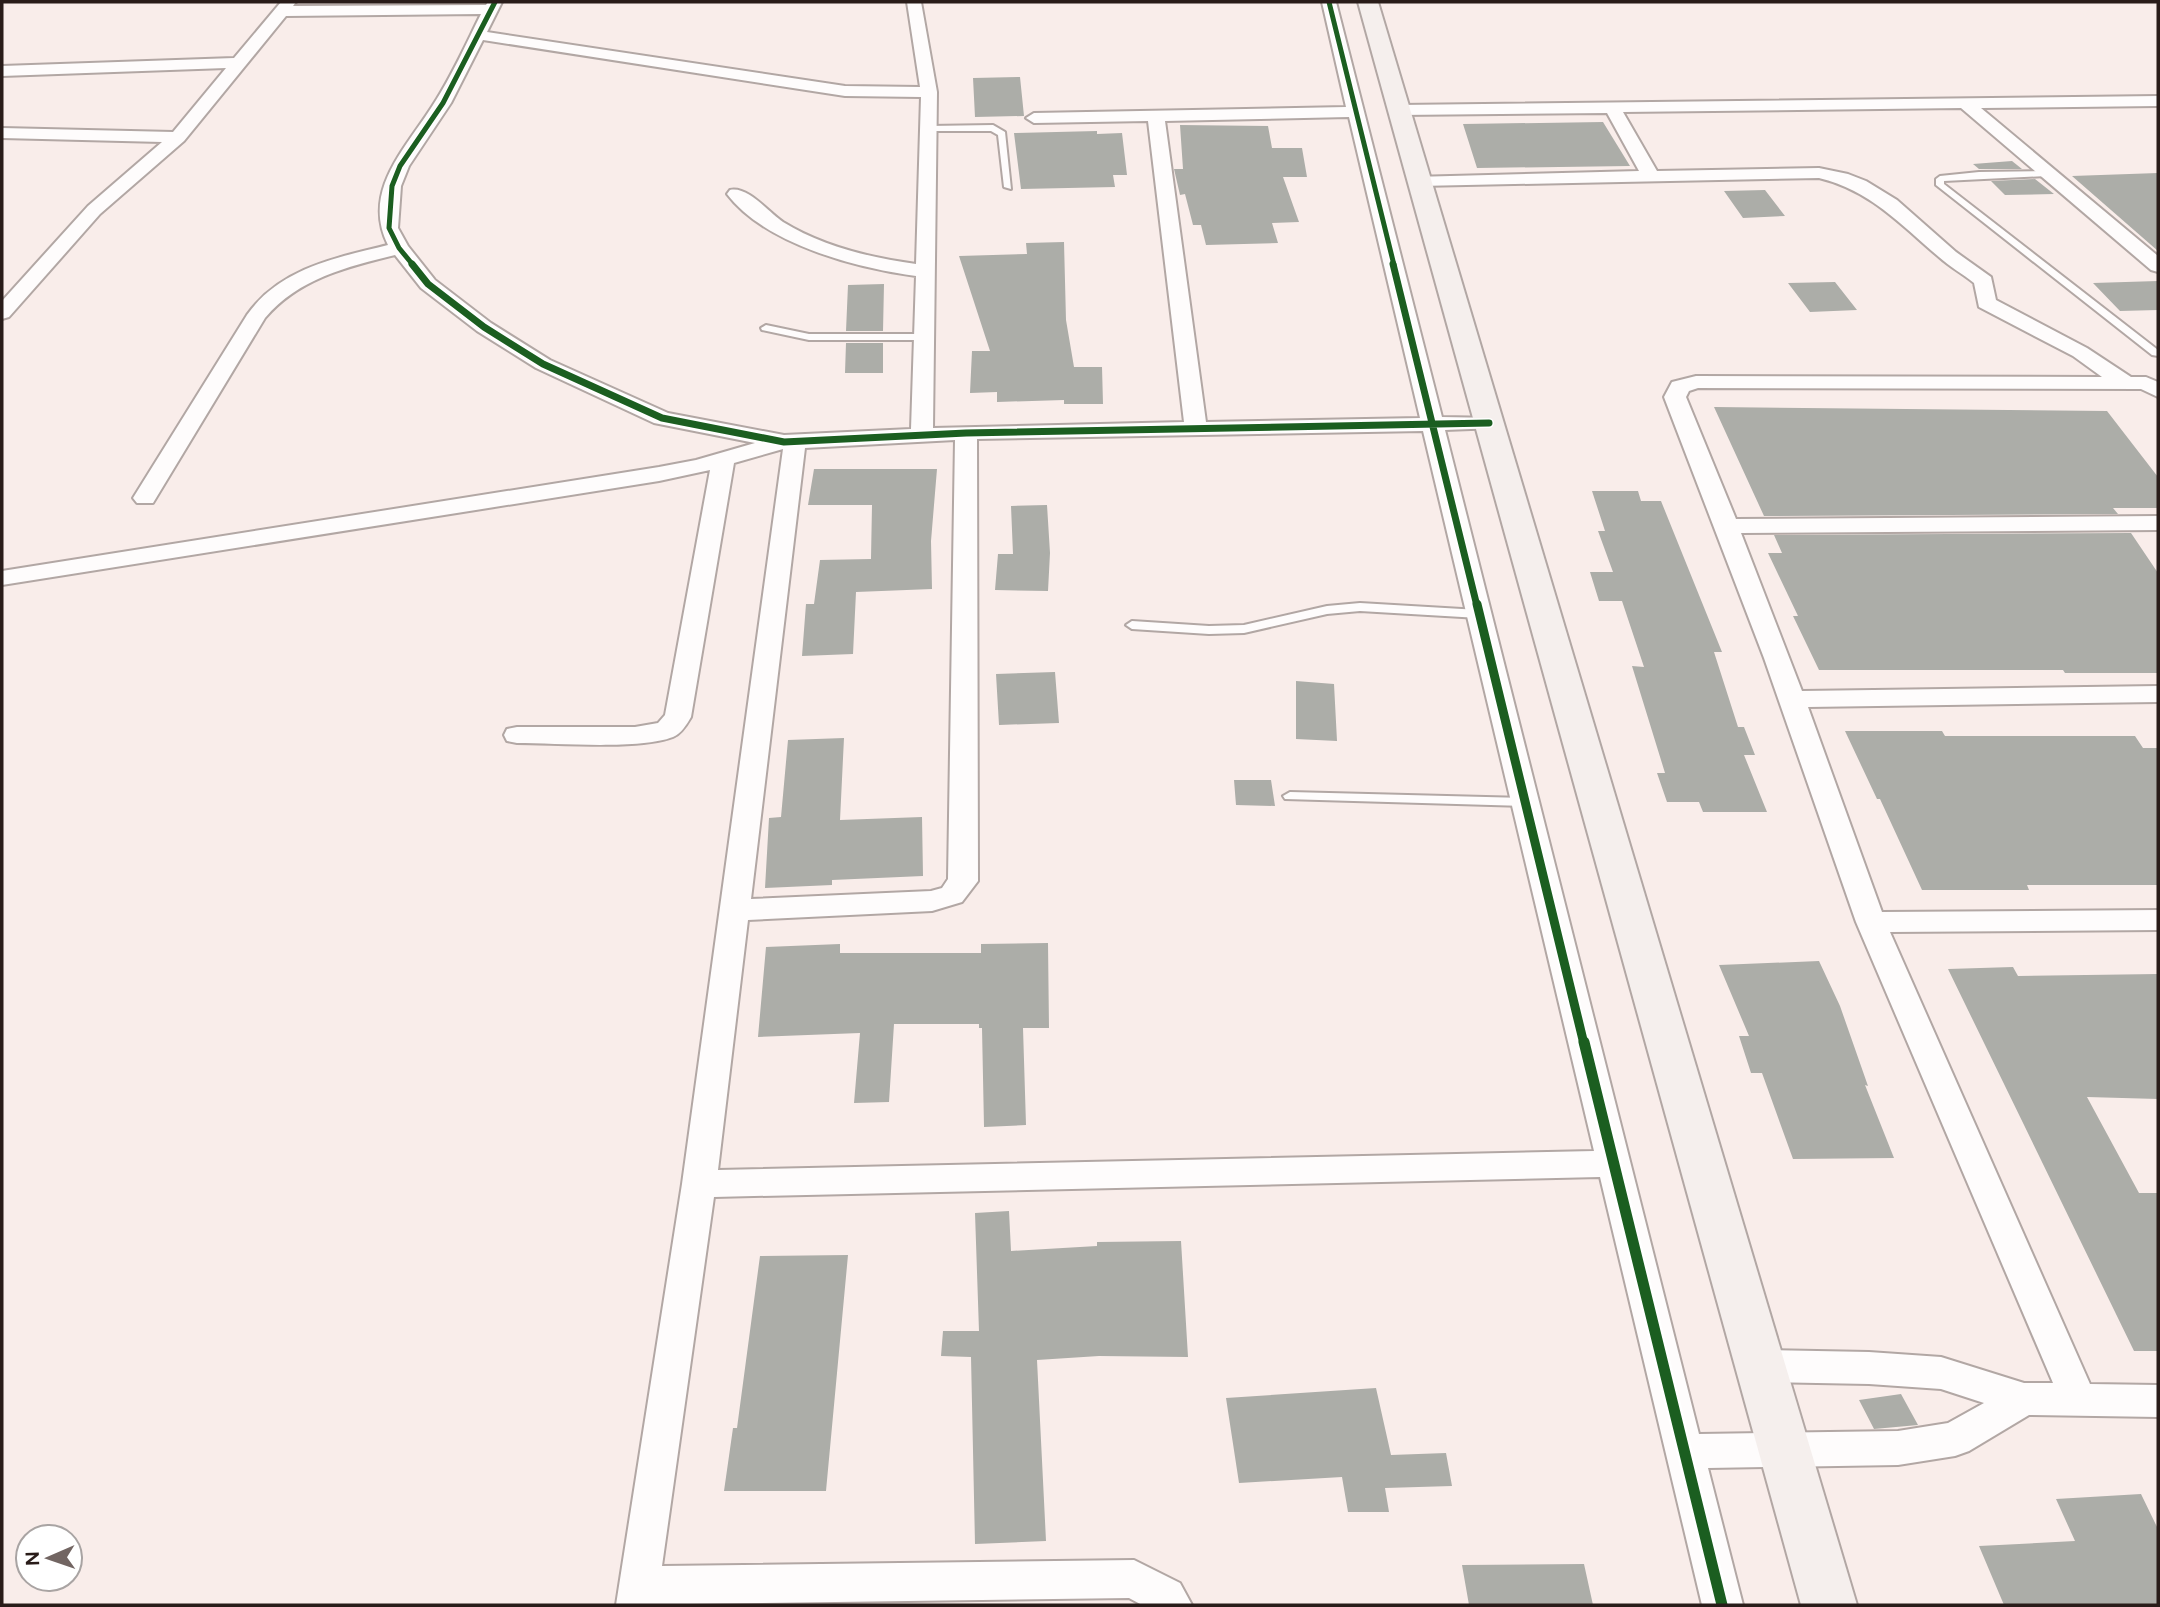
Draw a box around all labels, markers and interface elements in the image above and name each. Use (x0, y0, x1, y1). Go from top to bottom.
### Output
north arrow (14, 1523, 84, 1593)
text: N (21, 1551, 44, 1566)

